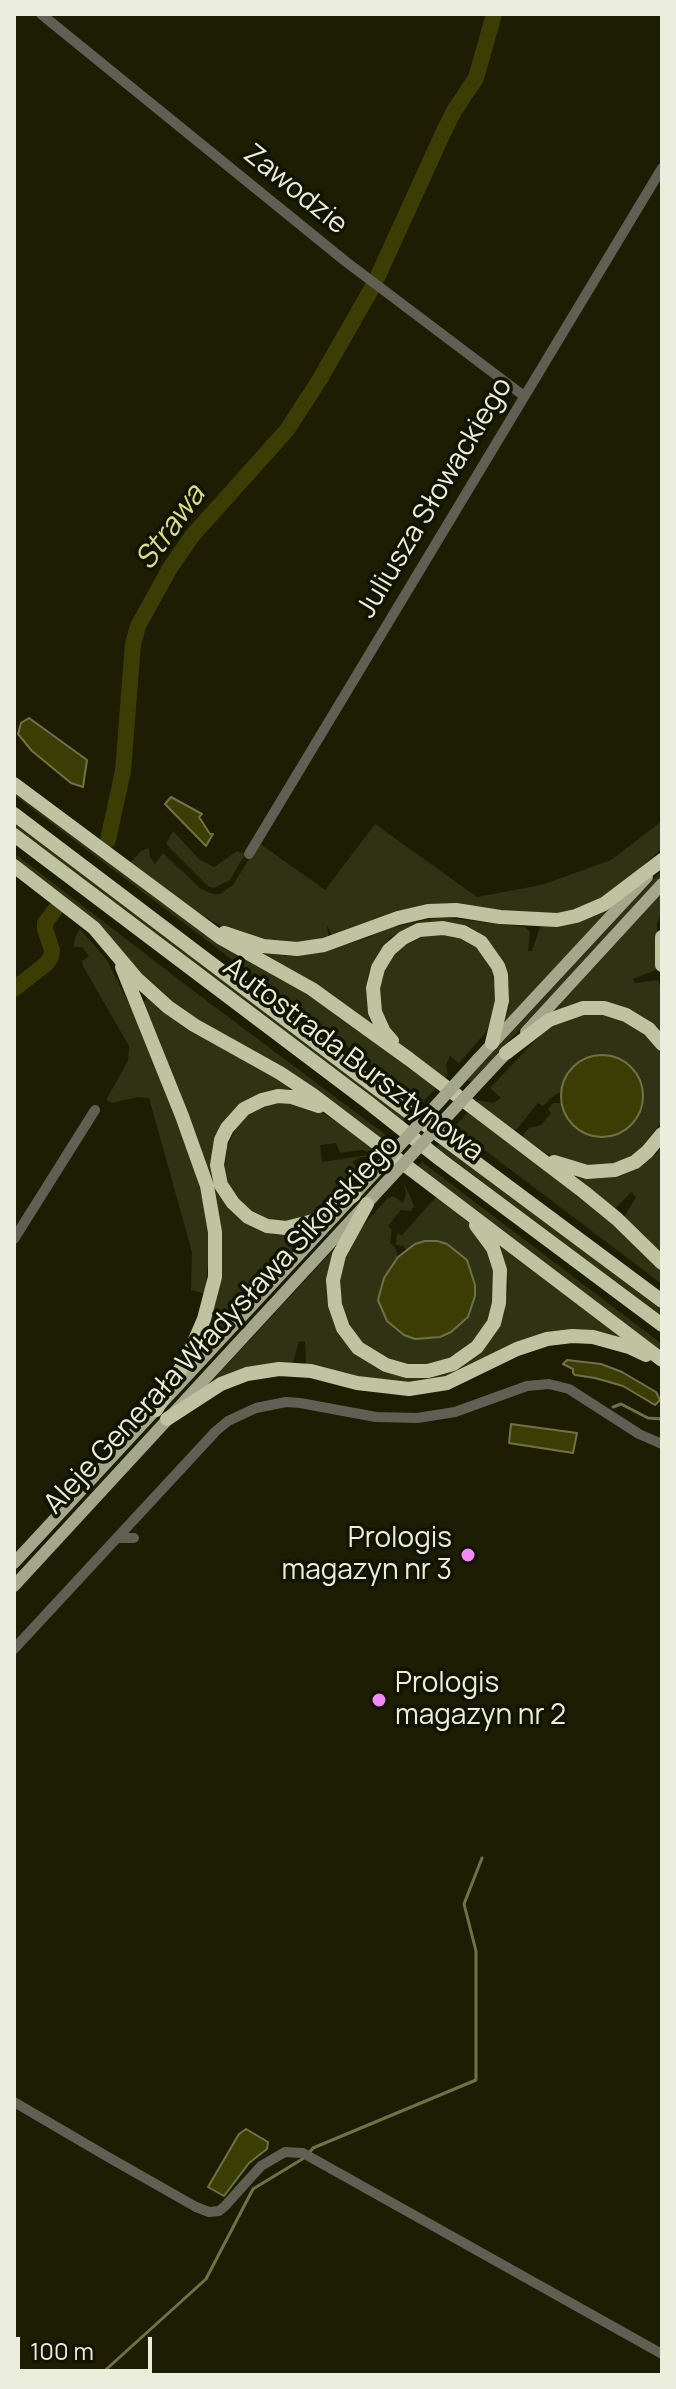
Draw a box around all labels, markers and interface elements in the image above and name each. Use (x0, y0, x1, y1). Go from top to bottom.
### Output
street label: Zawodzie (236, 138, 354, 242)
street label: Juliusza Słowackiego (350, 372, 520, 624)
water label: Strawa (128, 479, 214, 577)
street label: Autostrada Bursztynowa (216, 951, 490, 1169)
street label: Aleje Generała Władysława Sikorskiego (37, 1129, 407, 1521)
place label: Prologis magazyn nr 3 (281, 1522, 452, 1588)
marker: Prologis magazyn nr 3 (459, 1546, 477, 1564)
place label: Prologis magazyn nr 2 (395, 1667, 566, 1733)
marker: Prologis magazyn nr 2 (370, 1691, 388, 1709)
scale bar (20, 2321, 156, 2371)
text: 100 m (30, 2334, 94, 2367)

